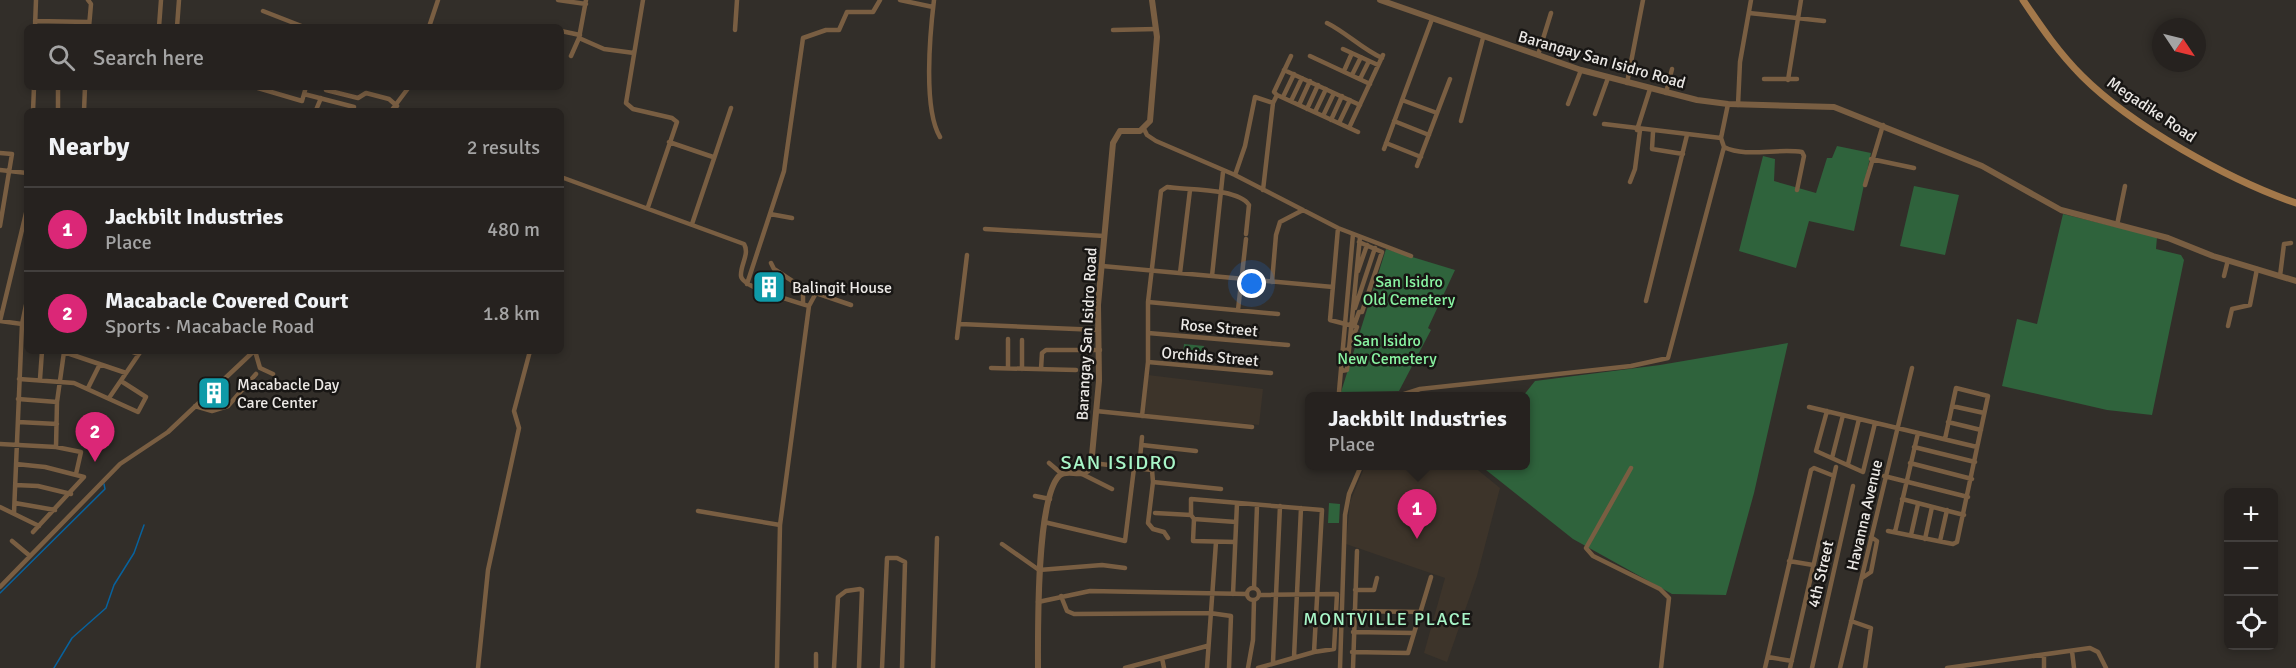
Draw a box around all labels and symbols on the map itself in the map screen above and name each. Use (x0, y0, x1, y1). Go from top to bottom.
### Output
north arrow (2152, 18, 2206, 72)
street label: Barangay San Isidro Road (1516, 26, 1688, 93)
street label: Megadike Road (2103, 73, 2200, 147)
street label: Barangay San Isidro Road (1072, 247, 1102, 421)
building icon: Balingit House (751, 269, 787, 305)
your location (1237, 269, 1266, 298)
park label: San Isidro Old Cemetery (1363, 272, 1456, 310)
place label: Balingit House (792, 278, 892, 298)
street label: Rose Street (1179, 315, 1259, 341)
park label: San Isidro New Cemetery (1337, 331, 1437, 369)
street label: Orchids Street (1161, 343, 1260, 371)
building icon: Macabacle Day Care Center (196, 375, 232, 411)
place label: Macabacle Day Care Center (237, 375, 340, 413)
pin: 2 (76, 412, 115, 462)
district label: SAN ISIDRO (1060, 450, 1178, 475)
street label: Havanna Avenue (1843, 458, 1887, 573)
pin: 1 (1398, 490, 1436, 539)
street label: 4th Street (1804, 538, 1838, 610)
district label: MONTVILLE PLACE (1303, 608, 1473, 630)

